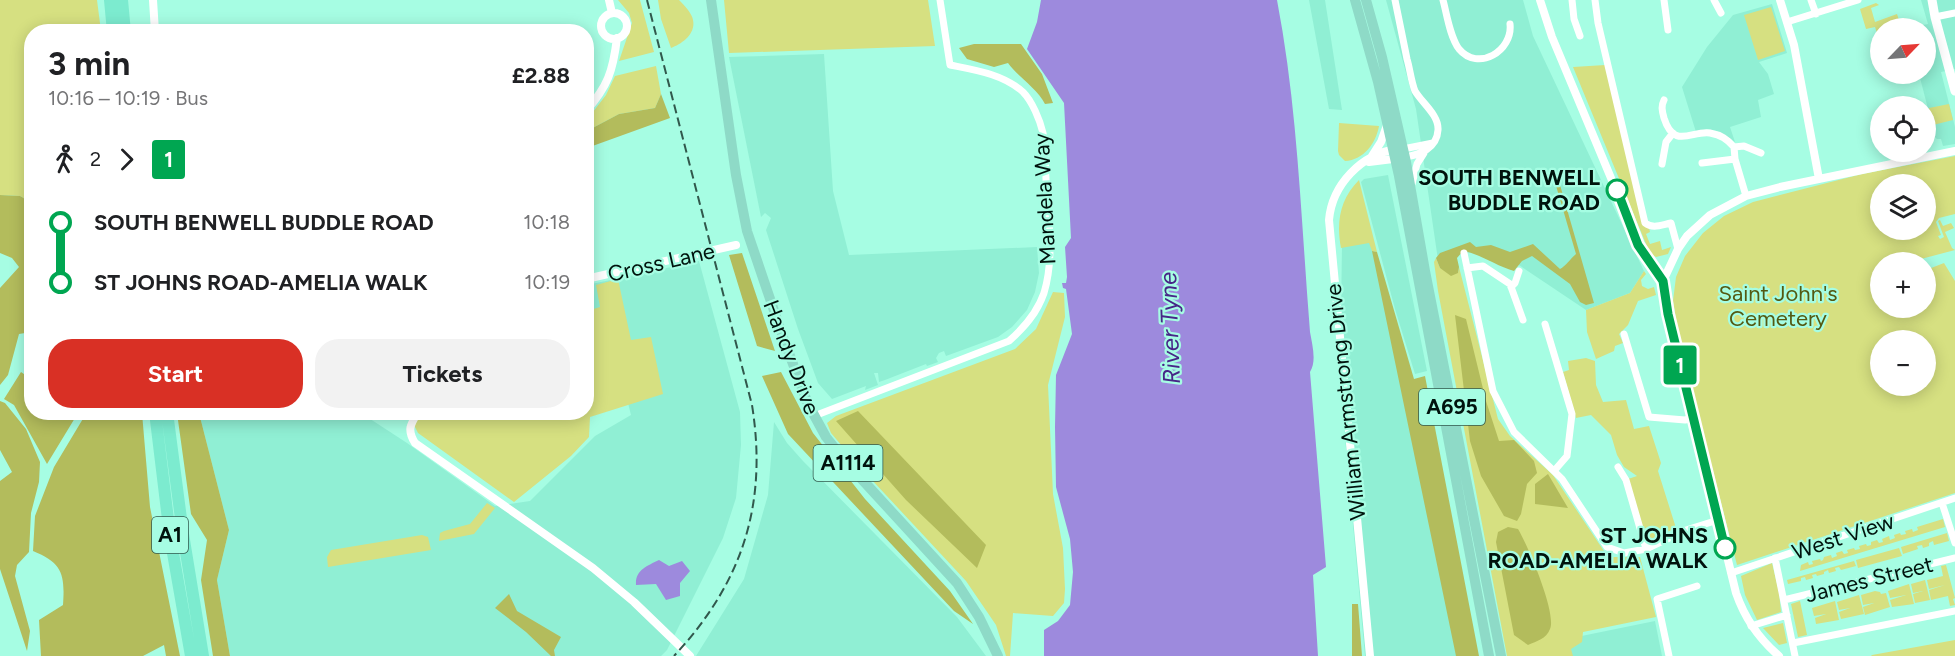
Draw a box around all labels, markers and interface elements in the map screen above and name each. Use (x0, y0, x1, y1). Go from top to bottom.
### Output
north arrow (1870, 18, 1936, 84)
map controls (1870, 18, 1936, 396)
text: 3 min (48, 44, 130, 83)
text: £2.88 (512, 62, 570, 89)
text: 10:16 – 10:19 · Bus (48, 86, 208, 110)
button: locate (1870, 96, 1936, 162)
street label: Mandela Way (1028, 132, 1061, 265)
icon: walk (48, 143, 81, 176)
icon: forward (110, 143, 143, 176)
text: 2 (90, 147, 101, 171)
text: 1 (164, 147, 173, 172)
place label: SOUTH BENWELL BUDDLE ROAD (1418, 164, 1600, 216)
button: layers (1870, 174, 1936, 240)
marker: SOUTH BENWELL BUDDLE ROAD (1606, 179, 1628, 201)
text: SOUTH BENWELL BUDDLE ROAD (94, 209, 434, 236)
text: 10:18 (523, 210, 570, 234)
street label: Cross Lane (605, 237, 717, 288)
button: + (1870, 252, 1936, 318)
text: ST JOHNS ROAD-AMELIA WALK (94, 269, 428, 296)
text: 10:19 (524, 270, 570, 294)
water label: River Tyne (1153, 271, 1186, 385)
park label: Saint John's Cemetery (1718, 280, 1838, 332)
street label: William Armstrong Drive (1320, 282, 1371, 522)
street label: Handy Drive (757, 296, 826, 418)
button: − (1870, 330, 1936, 396)
button: Start (48, 339, 303, 408)
button: Tickets (315, 339, 570, 408)
line badge: 1 (1660, 346, 1700, 385)
text: 1 (1676, 353, 1684, 378)
road number: A695 (1419, 389, 1485, 425)
road number: A1114 (814, 445, 882, 481)
street label: West View (1789, 507, 1898, 566)
road number: A1 (152, 517, 188, 553)
place label: ST JOHNS ROAD-AMELIA WALK (1487, 522, 1708, 574)
marker: ST JOHNS ROAD-AMELIA WALK (1714, 537, 1736, 559)
street label: James Street (1803, 551, 1936, 608)

